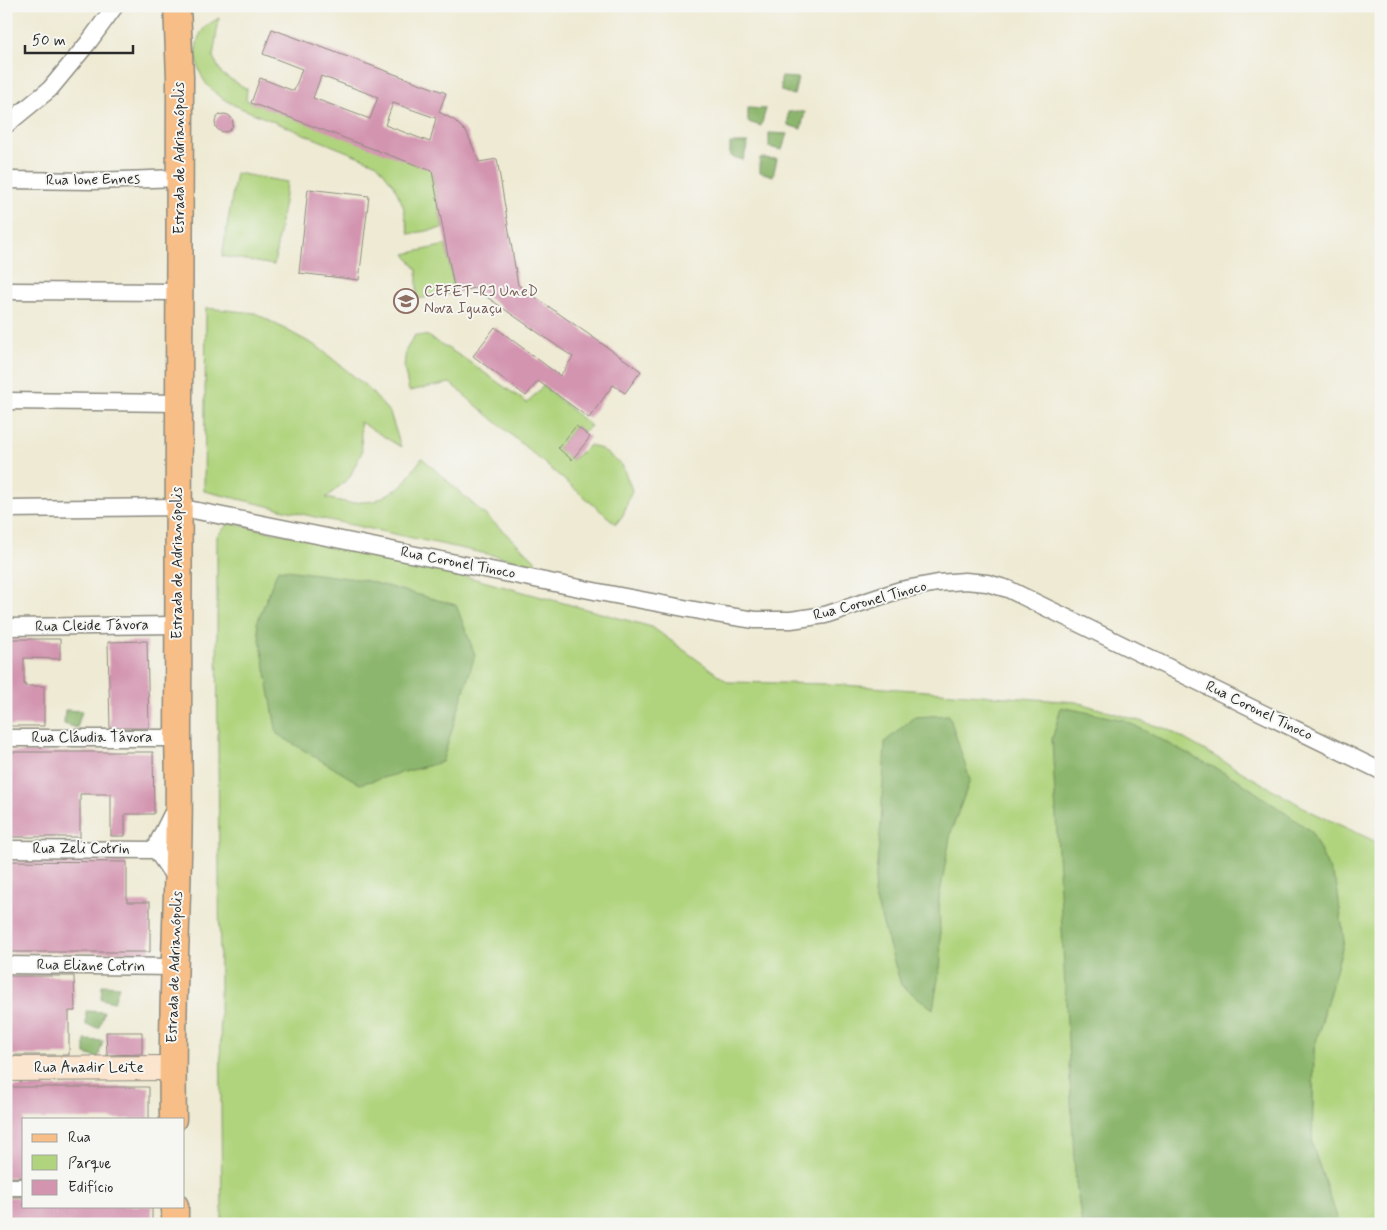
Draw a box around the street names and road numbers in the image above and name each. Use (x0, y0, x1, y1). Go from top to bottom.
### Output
street label: Estrada de Adrianópolis (170, 81, 190, 234)
street label: Rua Ione Ennes (46, 169, 140, 191)
street label: Estrada de Adrianópolis (168, 486, 188, 639)
street label: Rua Coronel Tinoco (399, 542, 517, 584)
street label: Rua Coronel Tinoco (811, 576, 929, 626)
street label: Rua Cleide Távora (35, 615, 149, 637)
street label: Rua Coronel Tinoco (1202, 676, 1316, 746)
street label: Rua Cláudia Távora (32, 728, 152, 748)
street label: Rua Zeli Cotrin (32, 839, 130, 859)
street label: Estrada de Adrianópolis (162, 890, 188, 1043)
street label: Rua Eliane Cotrin (36, 955, 146, 977)
street label: Rua Anadir Leite (34, 1058, 144, 1078)

